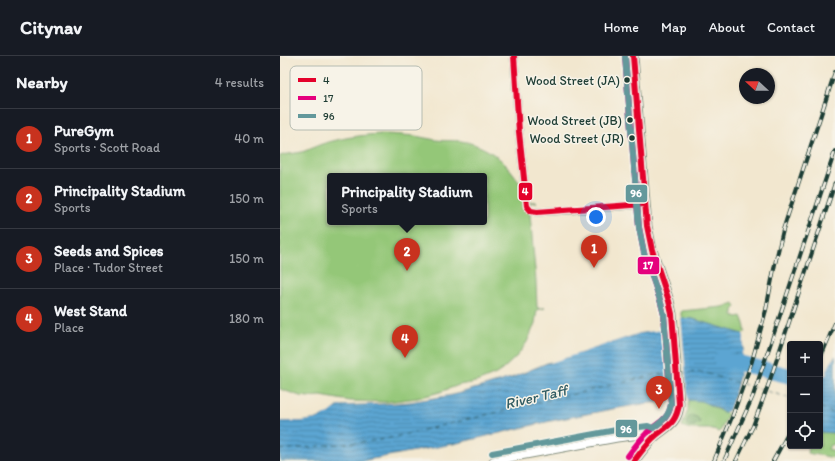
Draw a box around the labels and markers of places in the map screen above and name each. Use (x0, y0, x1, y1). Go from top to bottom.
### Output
place label: Wood Street (JA) (525, 73, 620, 88)
marker: Wood Street (JA) (622, 75, 632, 85)
place label: Wood Street (JB) (527, 113, 622, 128)
marker: Wood Street (JB) (625, 115, 635, 125)
place label: Wood Street (JR) (529, 131, 624, 146)
marker: Wood Street (JR) (627, 133, 637, 143)
pin: 1 (581, 235, 607, 268)
pin: 2 (394, 238, 420, 271)
pin: 4 (392, 325, 418, 358)
pin: 3 (646, 376, 672, 409)

